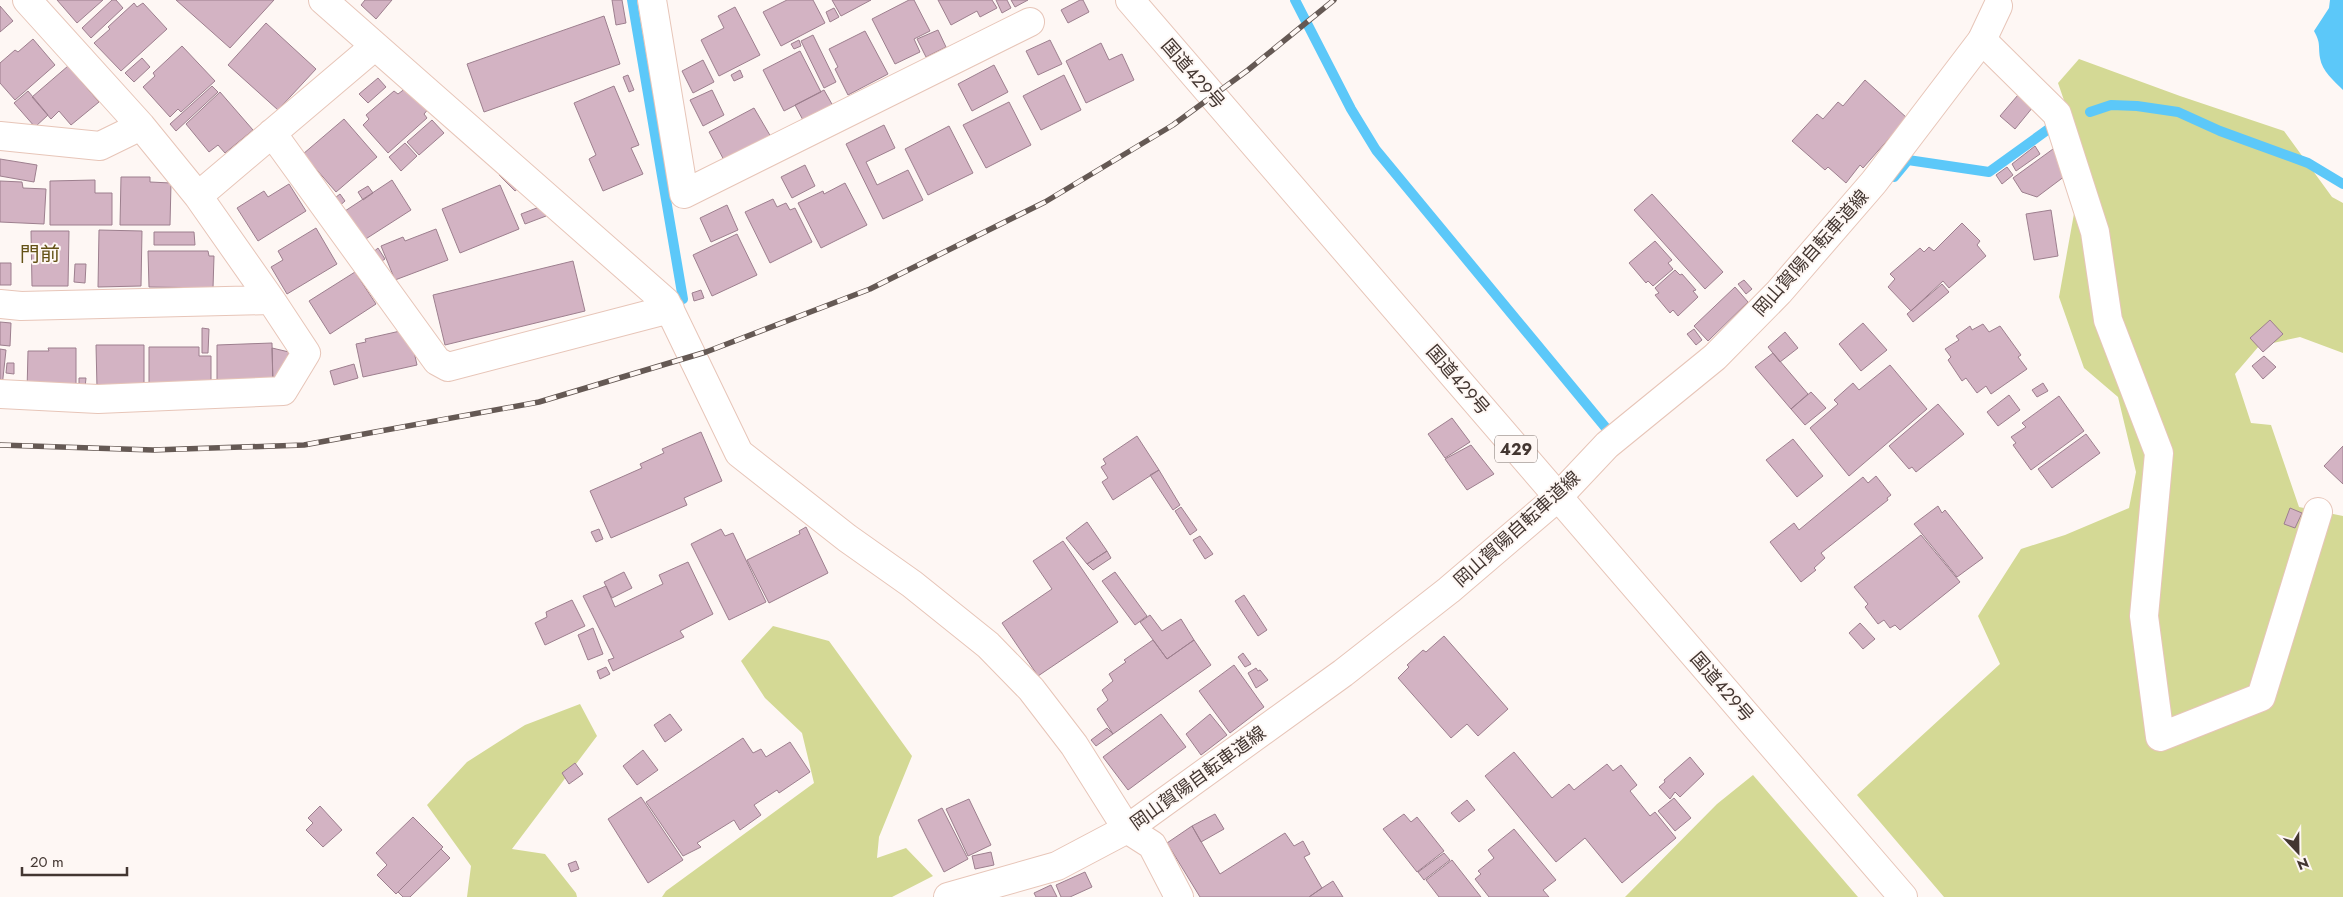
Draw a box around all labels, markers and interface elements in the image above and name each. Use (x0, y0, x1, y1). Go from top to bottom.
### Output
street label: 国道429号 (1155, 33, 1231, 115)
street label: 岡山賀陽自転車道線 (1747, 184, 1875, 322)
district label: 門前 (20, 240, 60, 269)
street label: 国道429号 (1420, 339, 1496, 421)
road number: 429 (1495, 436, 1537, 462)
street label: 岡山賀陽自転車道線 (1448, 465, 1586, 593)
street label: 国道429号 (1684, 646, 1760, 728)
street label: 岡山賀陽自転車道線 (1125, 720, 1271, 836)
north arrow (2273, 827, 2323, 877)
scale bar (22, 844, 128, 876)
text: 20 m (30, 851, 64, 873)
text: N (2294, 853, 2312, 875)

